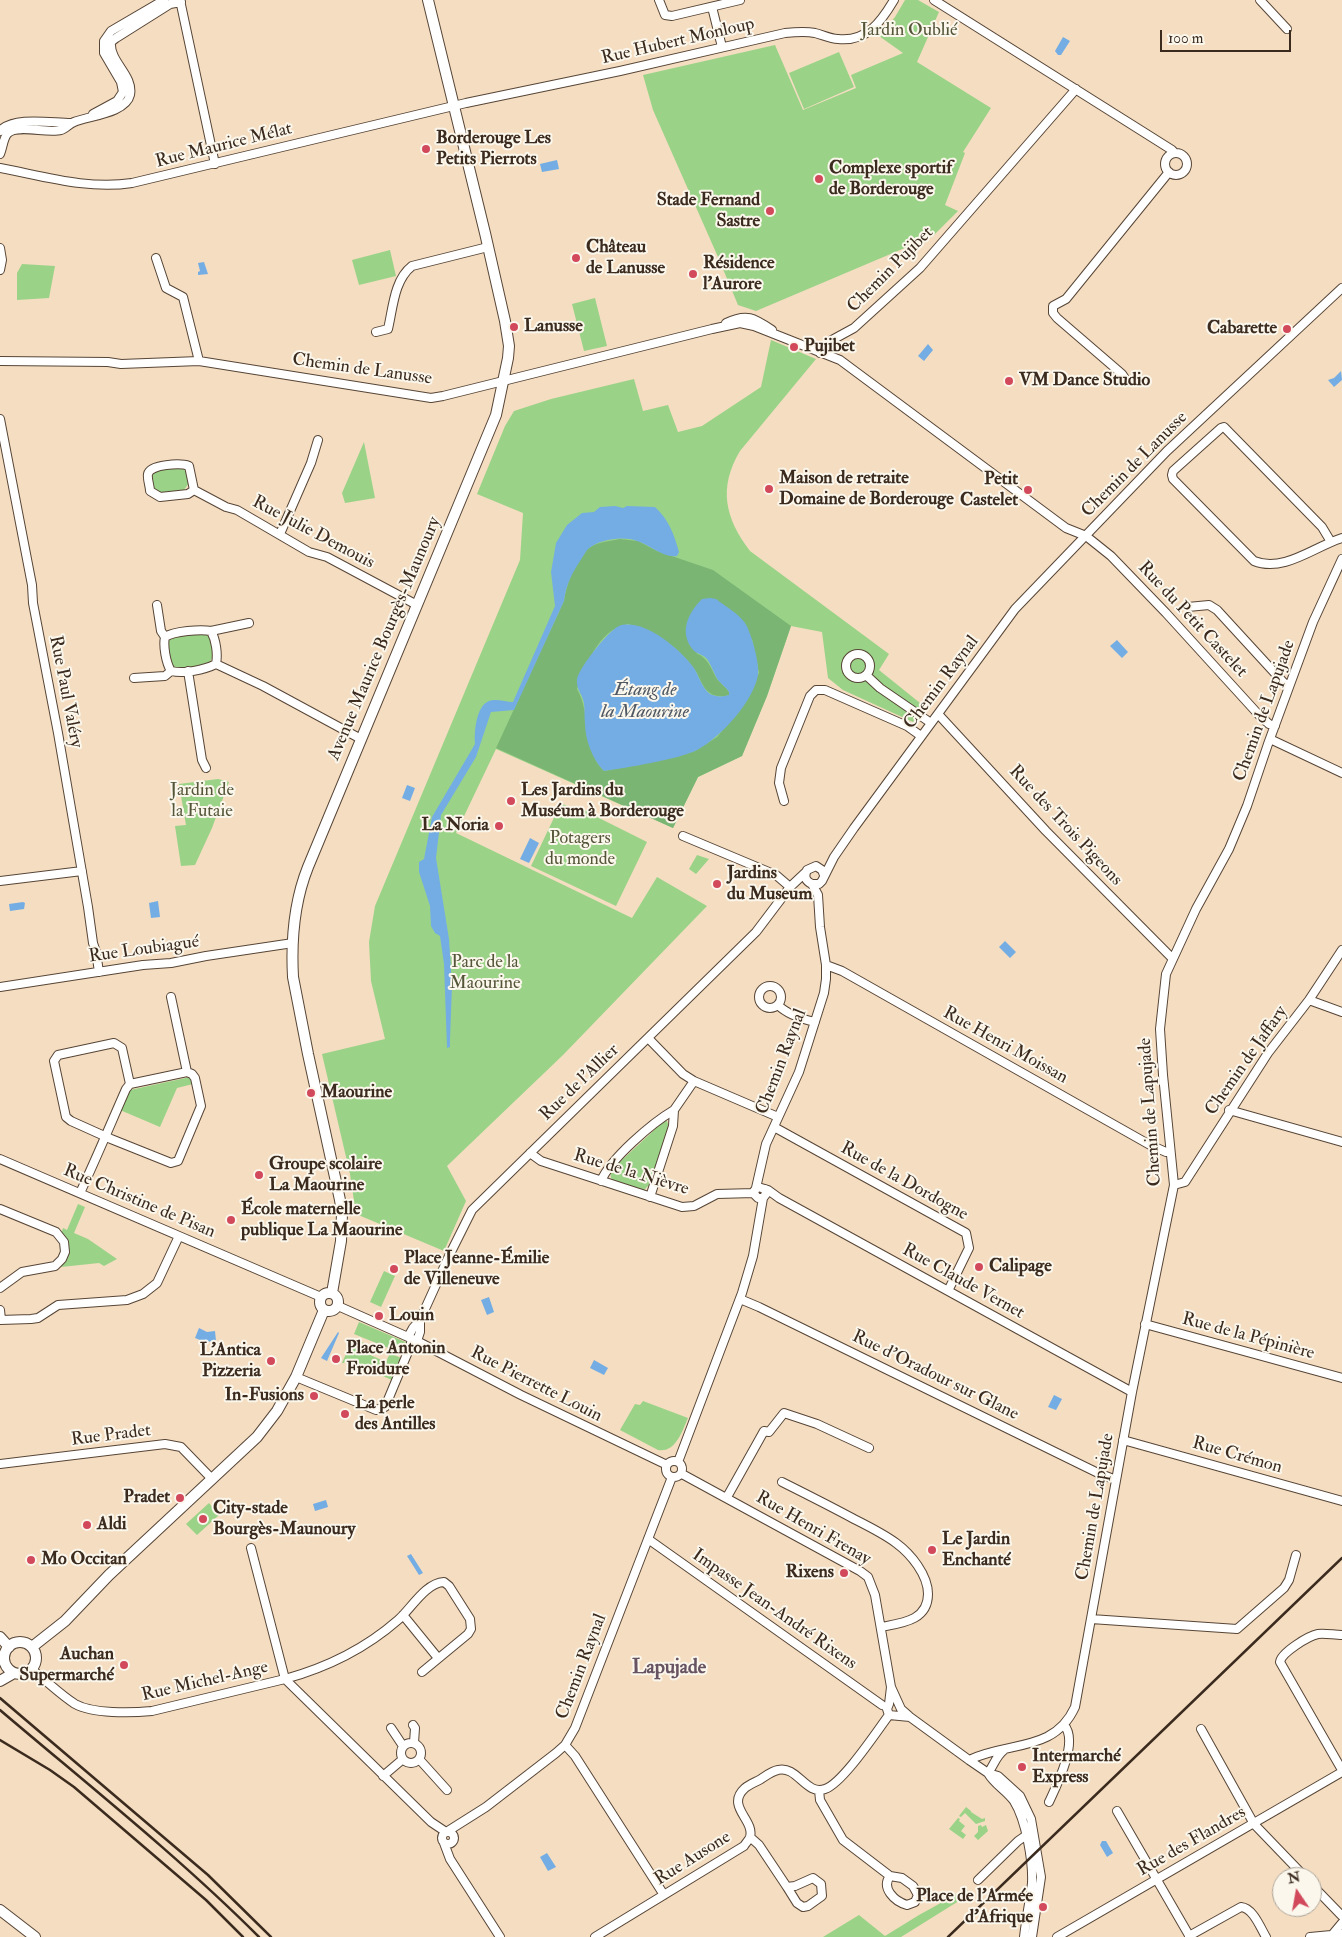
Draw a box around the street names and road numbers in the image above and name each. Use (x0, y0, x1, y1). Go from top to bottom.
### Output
street label: Rue Hubert Monloup (599, 14, 757, 70)
street label: Rue Maurice Mélat (154, 119, 294, 173)
street label: Chemin Pujibet (843, 222, 939, 318)
street label: Chemin de Lanusse (291, 349, 433, 391)
street label: Chemin de Lanusse (1078, 408, 1192, 522)
street label: Rue Julie Demouis (248, 492, 378, 574)
street label: Avenue Maurice Bourgès-Maunoury (324, 514, 446, 764)
street label: Rue du Petit Castelet (1133, 557, 1251, 683)
street label: Chemin Raynal (900, 632, 984, 734)
street label: Rue Paul Valéry (44, 634, 86, 750)
street label: Chemin de Lapujade (1229, 637, 1301, 785)
street label: Rue des Trois Pigeons (1004, 761, 1126, 891)
street label: Rue Loubiagué (87, 932, 201, 968)
street label: Chemin de Jaffary (1201, 1002, 1293, 1120)
street label: Rue Henri Moissan (939, 1003, 1071, 1089)
street label: Chemin Raynal (752, 1006, 812, 1118)
street label: Chemin de Lapujade (1135, 1037, 1167, 1187)
street label: Rue de l'Allier (536, 1040, 624, 1126)
street label: Rue de la Dordogne (836, 1138, 972, 1226)
street label: Rue de la Nièvre (571, 1145, 691, 1201)
street label: Rue Christine de Pisan (60, 1160, 218, 1244)
street label: Rue Claude Vernet (898, 1240, 1028, 1324)
street label: Rue de la Pépinière (1179, 1309, 1317, 1365)
street label: Rue d'Oradour sur Glane (848, 1326, 1022, 1426)
street label: Rue Pierrette Louin (466, 1342, 606, 1428)
street label: Rue Pradet (70, 1420, 152, 1452)
street label: Chemin de Lapujade (1072, 1432, 1120, 1582)
street label: Rue Crémon (1190, 1433, 1284, 1479)
street label: Rue Henri Frenay (752, 1487, 874, 1571)
street label: Impasse Jean-André Rixens (687, 1545, 861, 1675)
street label: Chemin Raynal (552, 1611, 612, 1723)
street label: Rue Michel-Ange (140, 1657, 270, 1707)
street label: Rue des Flandres (1134, 1802, 1250, 1882)
street label: Rue Ausone (651, 1827, 735, 1891)

